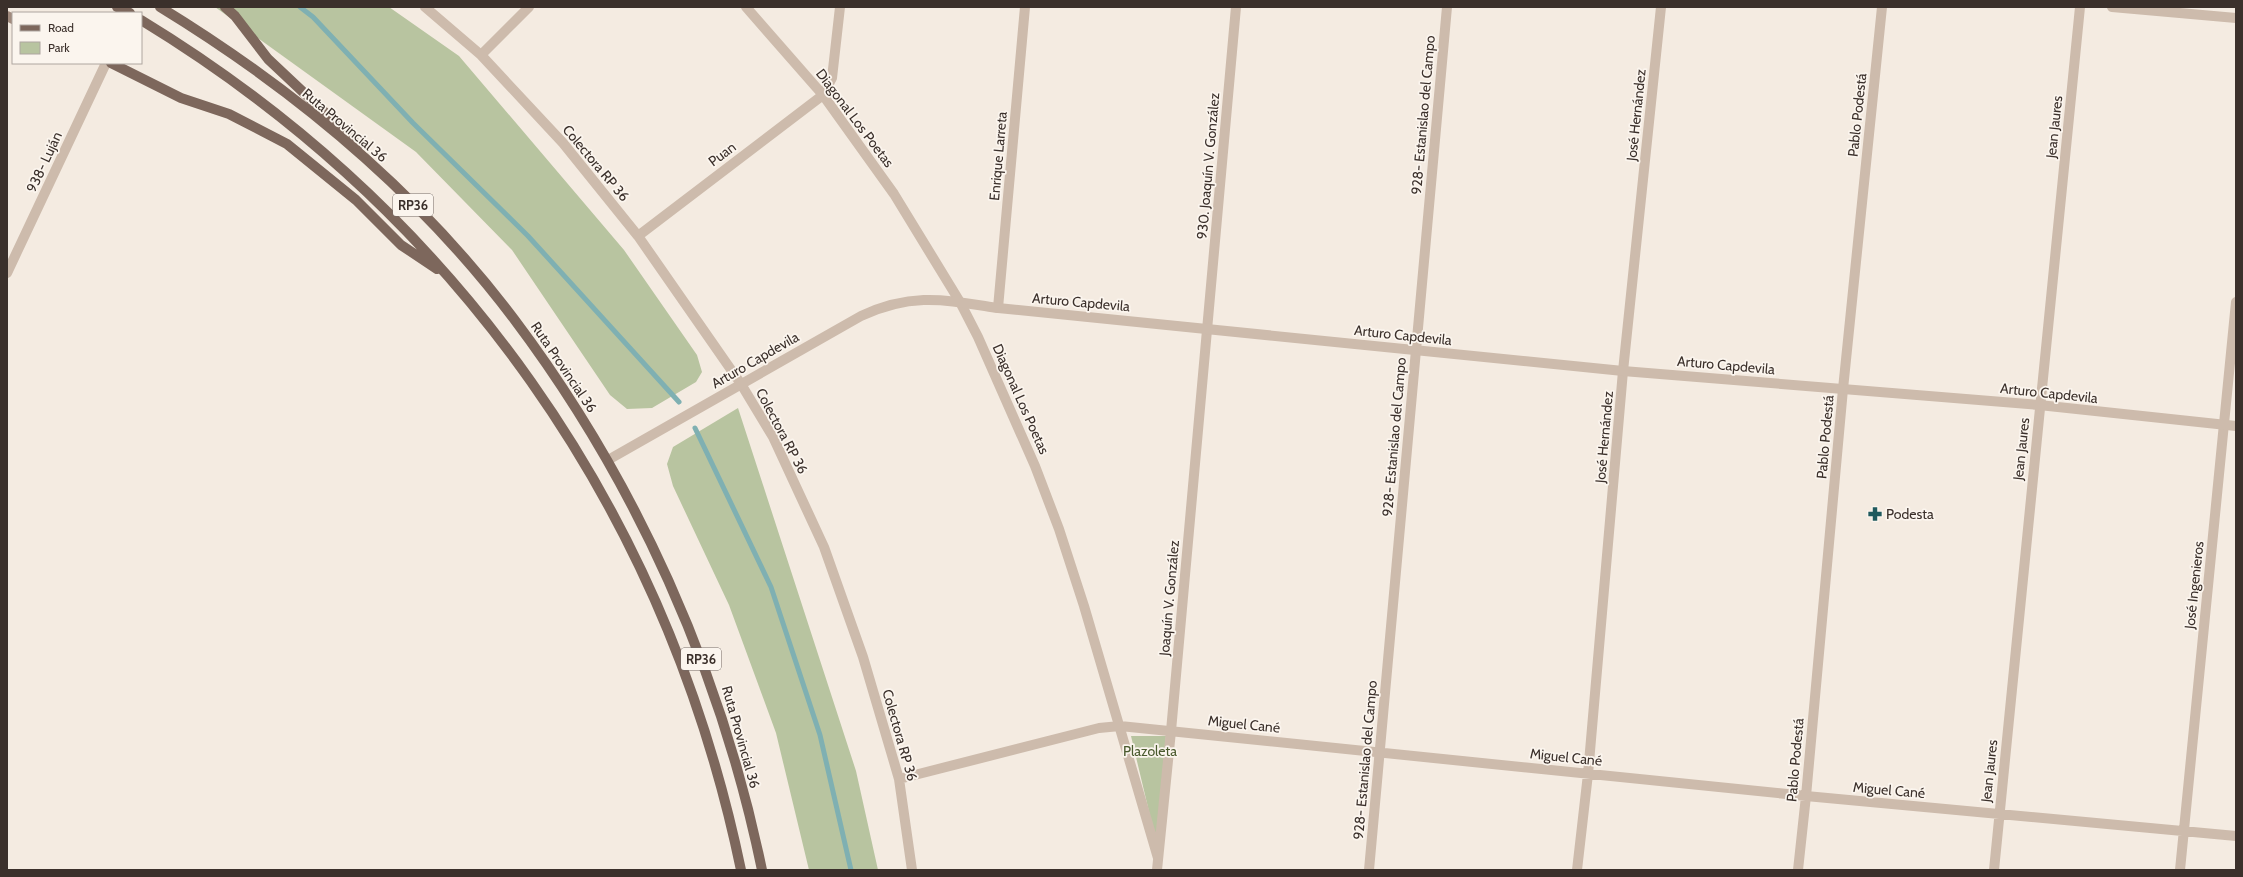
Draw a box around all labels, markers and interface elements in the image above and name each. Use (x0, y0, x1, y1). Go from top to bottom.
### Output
legend (12, 12, 142, 64)
text: Road (48, 20, 74, 35)
street label: 928- Estanislao del Campo (1407, 34, 1439, 195)
text: Park (48, 40, 70, 55)
street label: Diagonal Los Poetas (812, 65, 898, 171)
street label: José Hernández (1622, 68, 1650, 163)
street label: Pablo Podestá (1844, 72, 1870, 158)
street label: Ruta Provincial 36 (299, 84, 391, 166)
street label: 930. Joaquín V. González (1193, 92, 1223, 240)
street label: Jean Jaures (2042, 95, 2066, 160)
street label: Enrique Larreta (985, 110, 1011, 201)
street label: Colectora RP 36 (559, 121, 633, 205)
street label: 938- Luján (22, 129, 66, 195)
street label: Puan (705, 138, 739, 170)
road number: RP36 (393, 194, 433, 216)
street label: Arturo Capdevila (1031, 289, 1131, 315)
street label: Ruta Provincial 36 (527, 318, 601, 416)
street label: Arturo Capdevila (1353, 321, 1453, 349)
street label: Arturo Capdevila (708, 328, 802, 392)
street label: Diagonal Los Poetas (989, 341, 1053, 457)
street label: Arturo Capdevila (1676, 352, 1776, 378)
street label: 928- Estanislao del Campo (1378, 356, 1410, 517)
street label: Arturo Capdevila (1999, 379, 2099, 407)
street label: Colectora RP 36 (752, 385, 812, 477)
street label: José Hernández (1591, 390, 1617, 485)
street label: Pablo Podestá (1812, 394, 1838, 480)
street label: Jean Jaures (2009, 417, 2033, 482)
place label: Podesta (1886, 505, 1934, 523)
pharmacy icon: Podesta (1867, 506, 1883, 522)
street label: Joaquín V. González (1155, 539, 1183, 658)
street label: José Ingenieros (2180, 540, 2208, 631)
road number: RP36 (681, 648, 721, 670)
street label: 928- Estanislao del Campo (1349, 679, 1381, 840)
street label: Ruta Provincial 36 (718, 684, 764, 790)
street label: Colectora RP 36 (878, 687, 922, 783)
street label: Miguel Cané (1207, 711, 1281, 737)
street label: Pablo Podestá (1782, 717, 1808, 803)
street label: Jean Jaures (1977, 739, 2001, 804)
park label: Plazoleta (1123, 742, 1177, 760)
street label: Miguel Cané (1529, 744, 1603, 770)
street label: Miguel Cané (1852, 778, 1926, 802)

